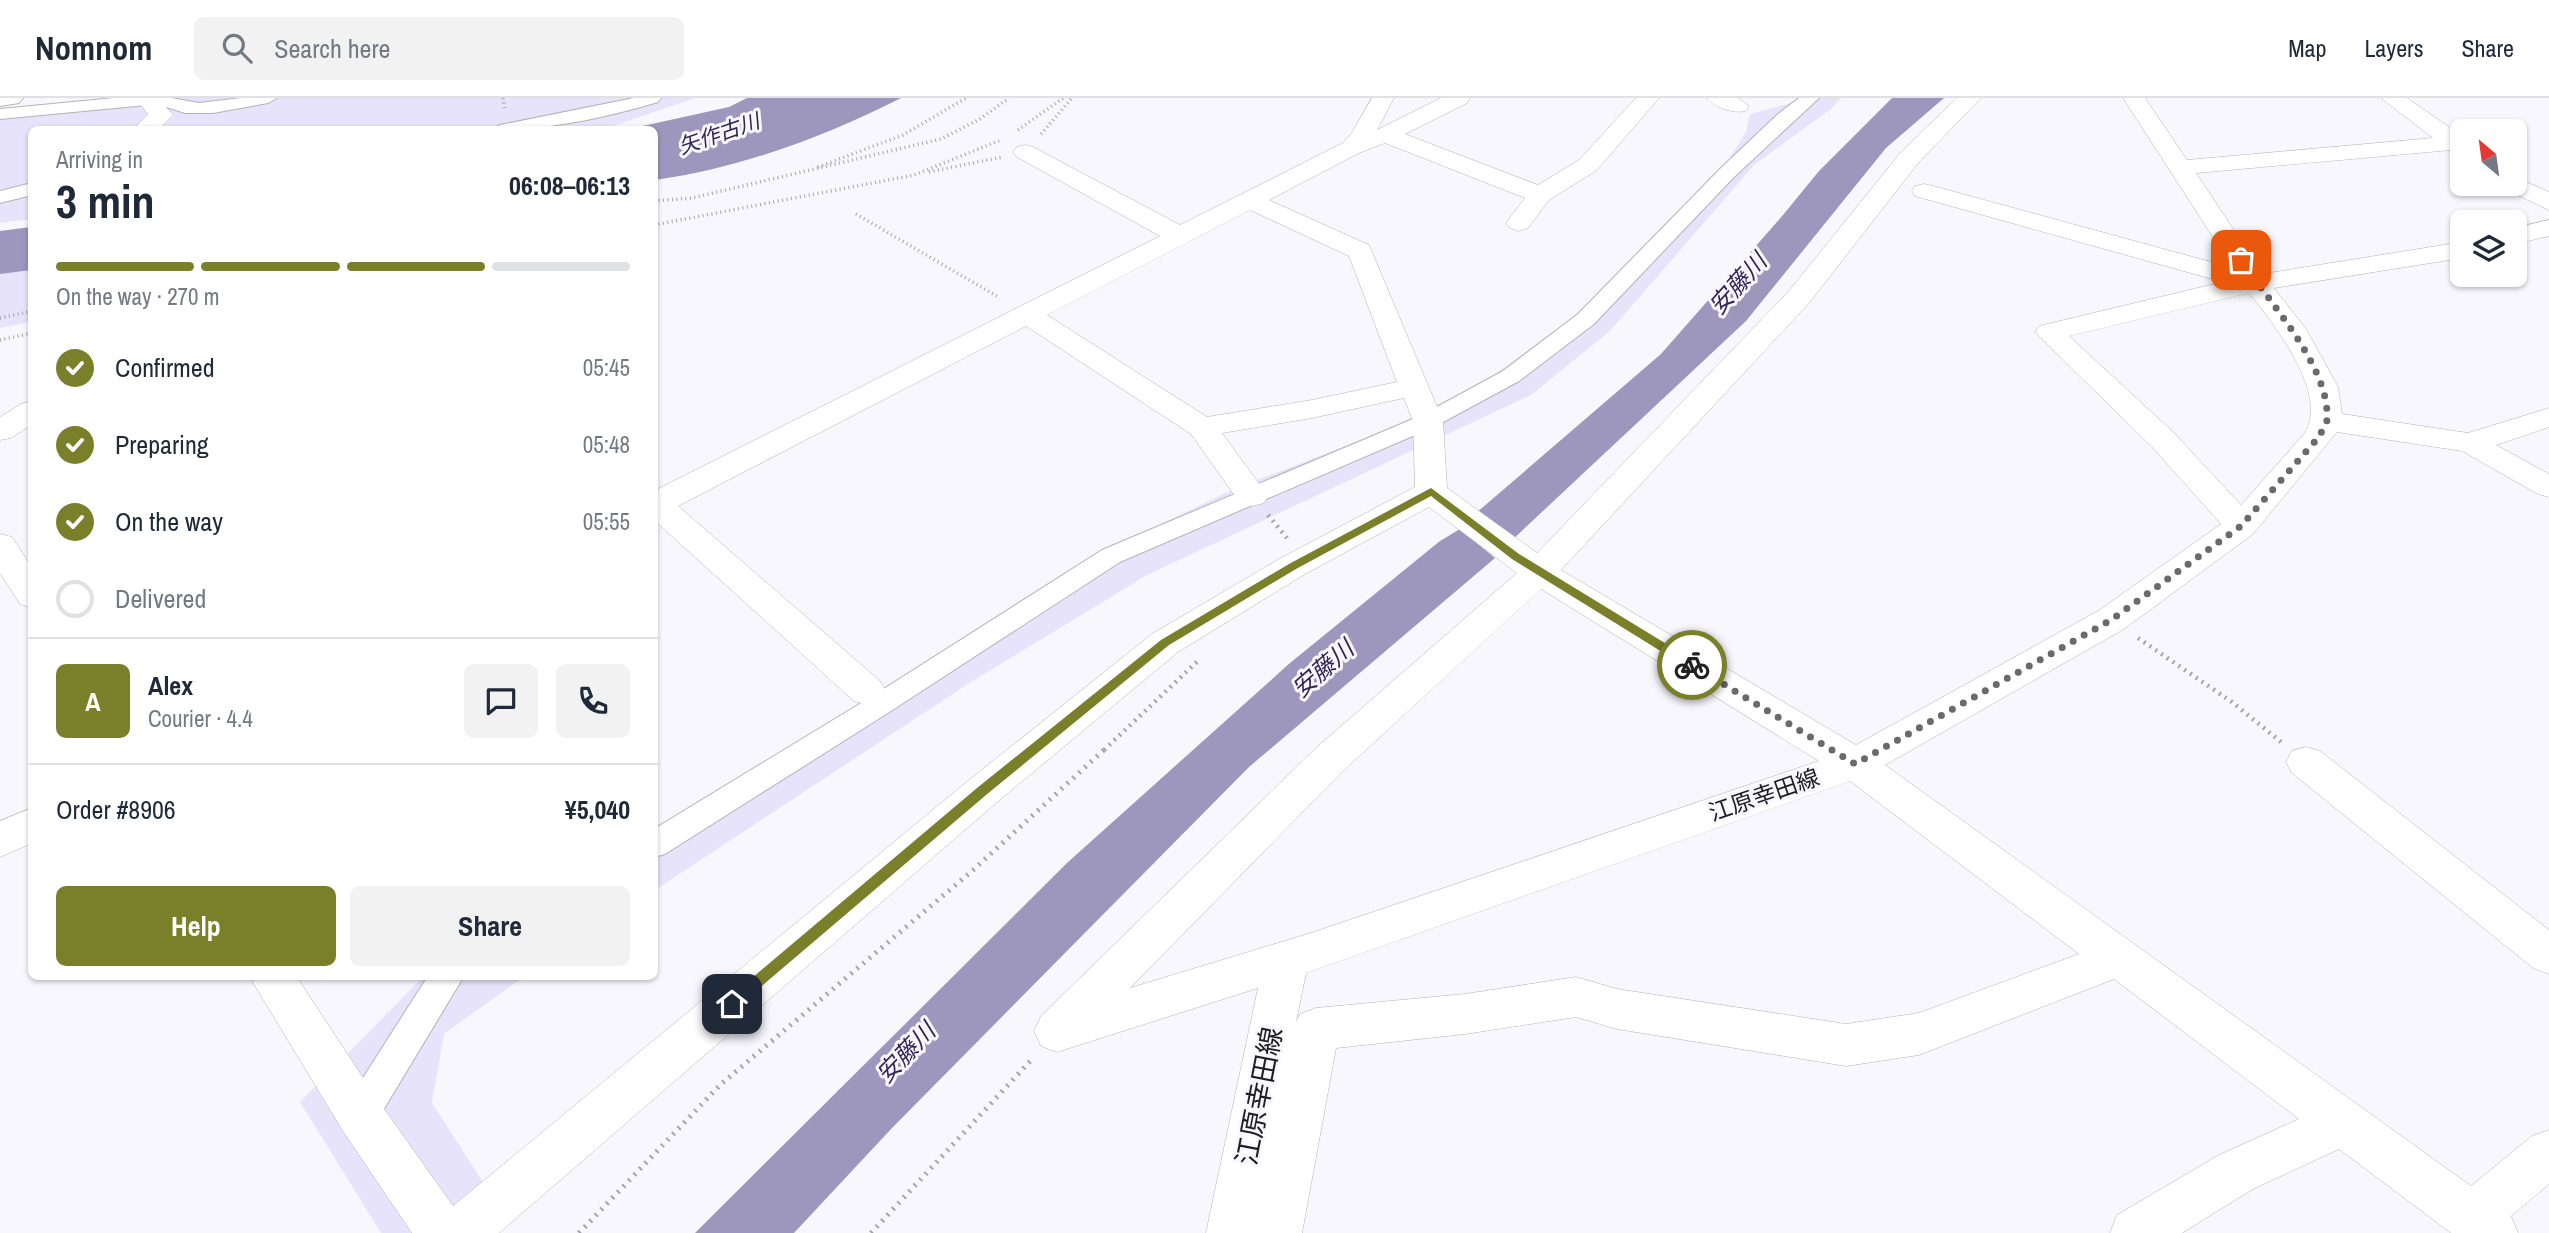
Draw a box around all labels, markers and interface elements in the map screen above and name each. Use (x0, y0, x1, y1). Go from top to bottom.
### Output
search box (194, 17, 684, 80)
text: Nomnom (35, 26, 152, 70)
icon: search (218, 29, 256, 67)
text: Search here (274, 31, 390, 66)
text: Map (2288, 32, 2326, 64)
text: Layers (2364, 32, 2423, 64)
text: Share (2461, 32, 2514, 64)
water label: 矢作古川 (674, 105, 765, 161)
north arrow (2450, 119, 2527, 196)
map controls (2450, 119, 2527, 287)
text: Arriving in (56, 144, 143, 175)
text: 06:08–06:13 (509, 168, 630, 203)
text: 3 min (56, 170, 155, 232)
button: layers (2450, 210, 2527, 287)
pin (2211, 230, 2271, 290)
icon: bag (2222, 241, 2260, 279)
water label: 安藤川 (1701, 244, 1775, 321)
text: On the way · 270 m (56, 281, 220, 312)
icon: check (56, 349, 94, 387)
text: Confirmed (115, 350, 215, 385)
text: 05:45 (583, 352, 630, 383)
icon: check (56, 426, 94, 464)
text: Preparing (115, 427, 209, 462)
text: 05:48 (583, 429, 630, 460)
icon: check (56, 503, 94, 541)
text: On the way (115, 504, 223, 539)
text: 05:55 (583, 506, 630, 537)
text: Delivered (115, 581, 206, 616)
courier (1657, 630, 1727, 700)
water label: 安藤川 (1285, 631, 1362, 704)
icon: bike (1673, 646, 1711, 684)
button: chat (464, 664, 538, 738)
button: phone (556, 664, 630, 738)
text: Alex (148, 668, 193, 703)
text: A (85, 684, 101, 719)
text: Courier · 4.4 (148, 703, 253, 734)
street label: 江原幸田線 (1704, 761, 1823, 828)
text: Order #8906 (56, 792, 176, 827)
text: ¥5,040 (565, 792, 630, 827)
button: Help (56, 886, 336, 966)
button: Share (350, 886, 630, 966)
pin (702, 974, 762, 1034)
icon: home (713, 985, 751, 1023)
water label: 安藤川 (869, 1013, 944, 1089)
street label: 江原幸田線 (1227, 1024, 1291, 1168)

